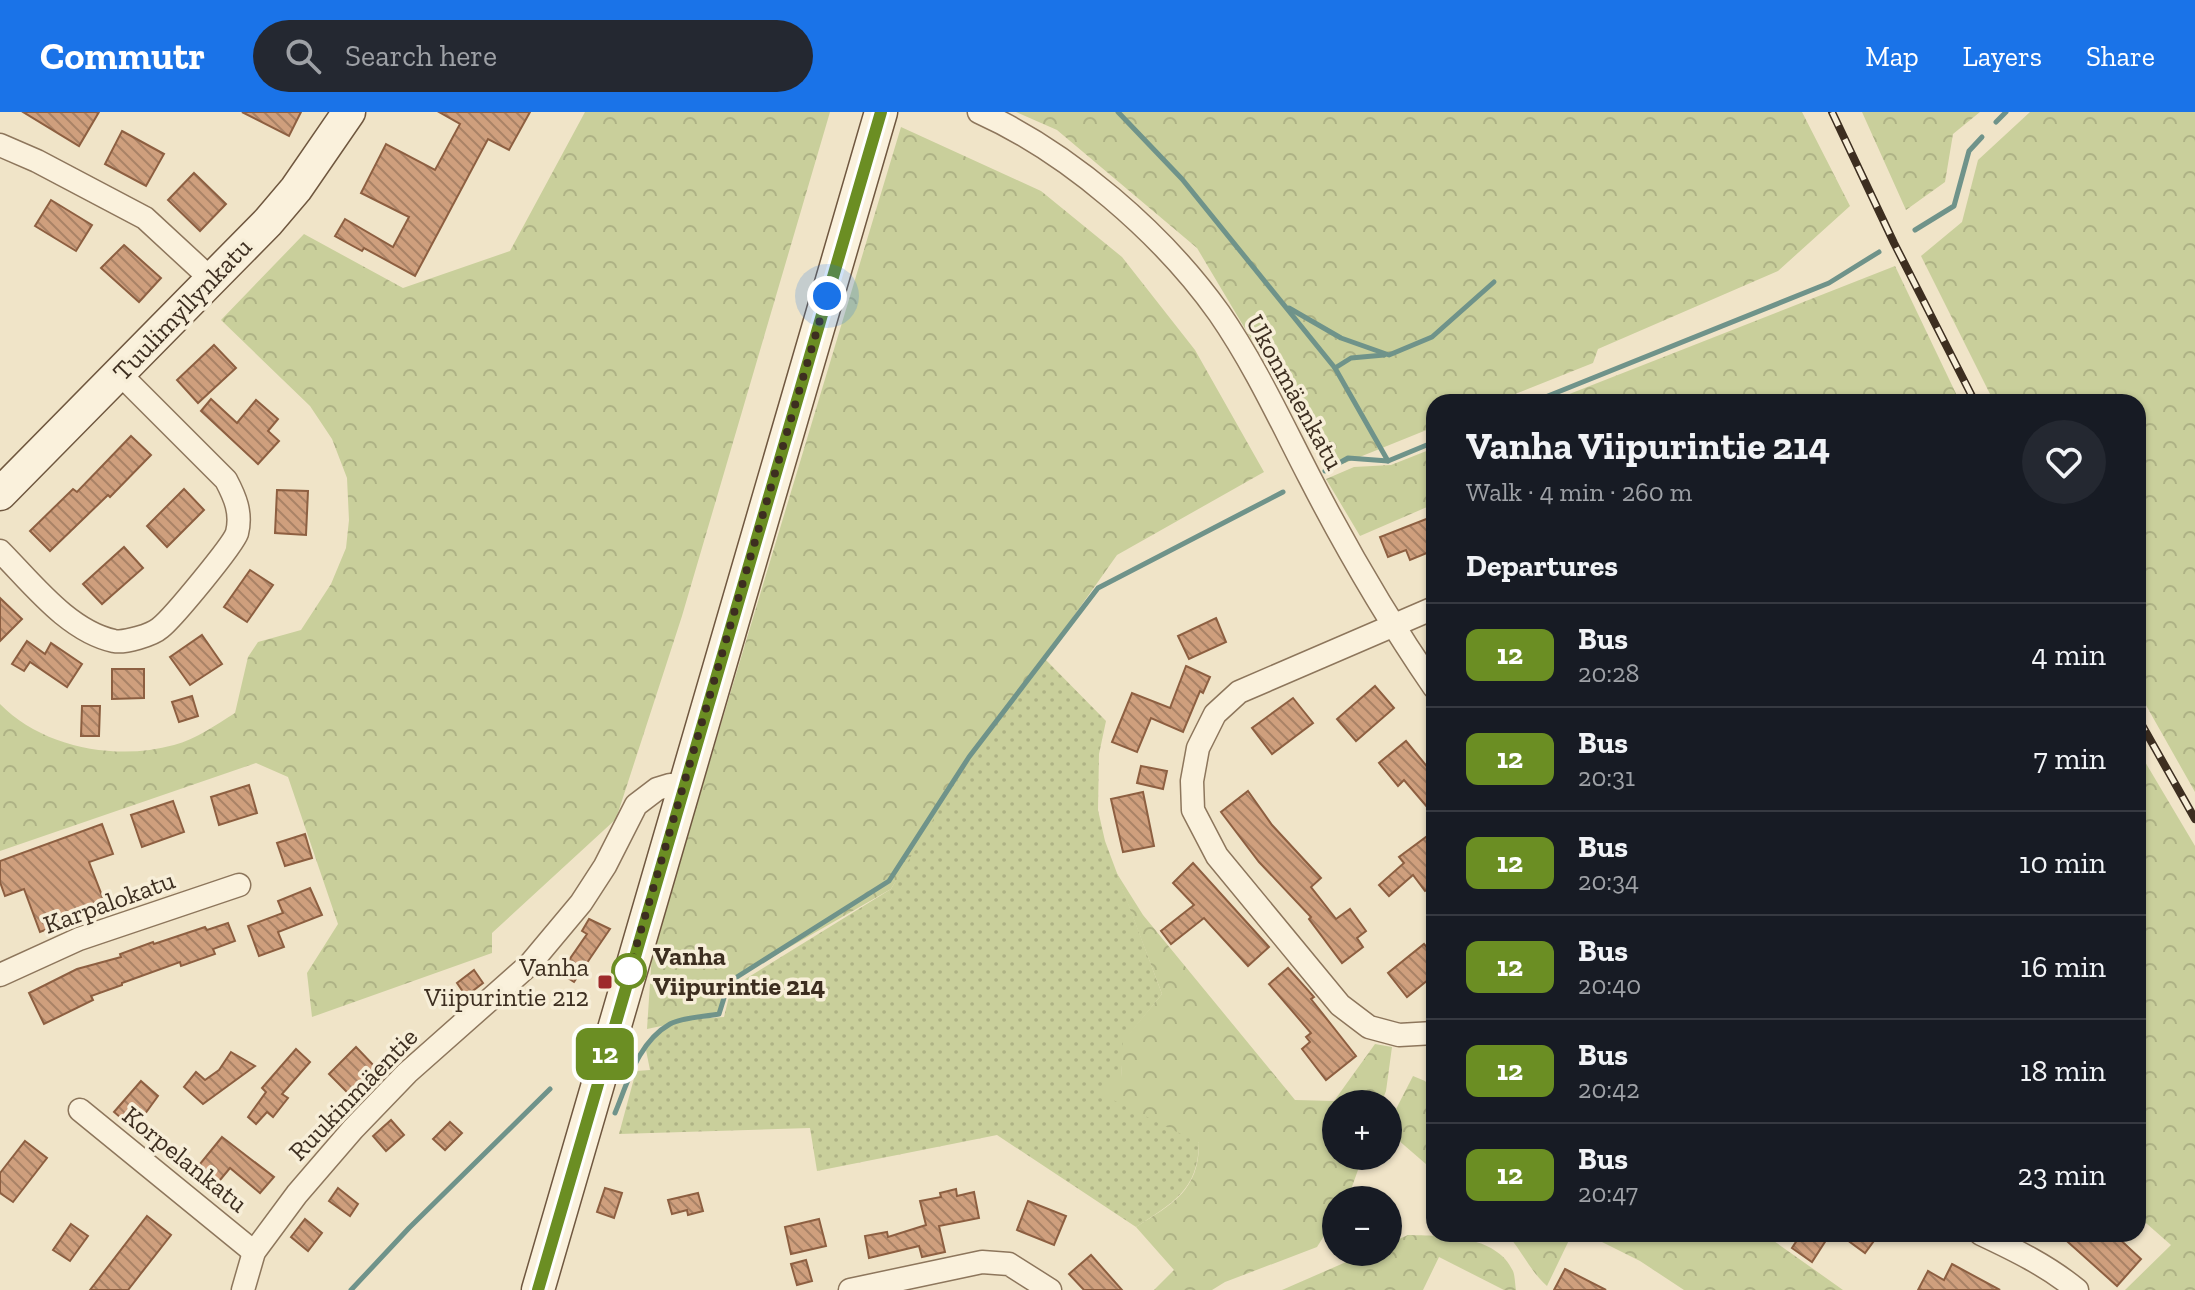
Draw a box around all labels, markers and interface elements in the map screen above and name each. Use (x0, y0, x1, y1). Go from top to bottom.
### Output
search box (253, 20, 813, 92)
text: Commutr (40, 33, 205, 79)
icon: search (281, 34, 325, 78)
text: Search here (345, 38, 497, 74)
text: Map (1865, 40, 1919, 73)
text: Layers (1963, 40, 2042, 73)
text: Share (2086, 40, 2155, 73)
street label: Tuulimyllynkatu (106, 231, 258, 387)
your location (807, 276, 847, 316)
street label: Ukonmäenkatu (1239, 309, 1351, 476)
button: heart (2022, 420, 2106, 504)
text: Vanha Viipurintie 214 (1466, 423, 1830, 469)
text: Walk · 4 min · 260 m (1466, 476, 1692, 508)
text: Departures (1466, 548, 1618, 584)
text: Bus (1578, 621, 1628, 657)
text: 4 min (2032, 637, 2106, 673)
text: 12 (1497, 638, 1523, 671)
text: 20:28 (1578, 657, 1640, 689)
text: Bus (1578, 725, 1628, 761)
text: 7 min (2034, 741, 2106, 777)
text: 12 (1497, 742, 1523, 775)
text: 20:31 (1578, 761, 1635, 793)
text: Bus (1578, 829, 1628, 865)
text: 10 min (2019, 845, 2106, 881)
text: 12 (1497, 846, 1523, 879)
street label: Karpalokatu (39, 863, 180, 941)
text: 20:34 (1578, 865, 1639, 897)
text: Bus (1578, 933, 1628, 969)
place label: Vanha Viipurintie 214 (653, 940, 825, 1002)
text: 16 min (2020, 949, 2106, 985)
text: 12 (1497, 950, 1523, 983)
place label: Vanha Viipurintie 212 (423, 951, 589, 1013)
marker: Vanha Viipurintie 214 (612, 954, 646, 988)
text: 20:40 (1578, 969, 1641, 1001)
marker: Vanha Viipurintie 212 (596, 973, 614, 991)
street label: Ruukinmäentie (282, 1021, 424, 1167)
line badge: 12 (569, 1028, 641, 1080)
text: 12 (592, 1037, 618, 1070)
text: Bus (1578, 1037, 1628, 1073)
text: 18 min (2020, 1053, 2106, 1089)
text: 12 (1497, 1054, 1523, 1087)
text: 20:42 (1578, 1073, 1640, 1105)
map controls (1322, 1090, 1402, 1266)
button: + (1322, 1090, 1402, 1170)
street label: Korpelankatu (116, 1099, 254, 1219)
text: Bus (1578, 1141, 1628, 1177)
text: 23 min (2018, 1157, 2106, 1193)
text: 12 (1497, 1158, 1523, 1191)
text: 20:47 (1578, 1177, 1638, 1209)
button: − (1322, 1186, 1402, 1266)

